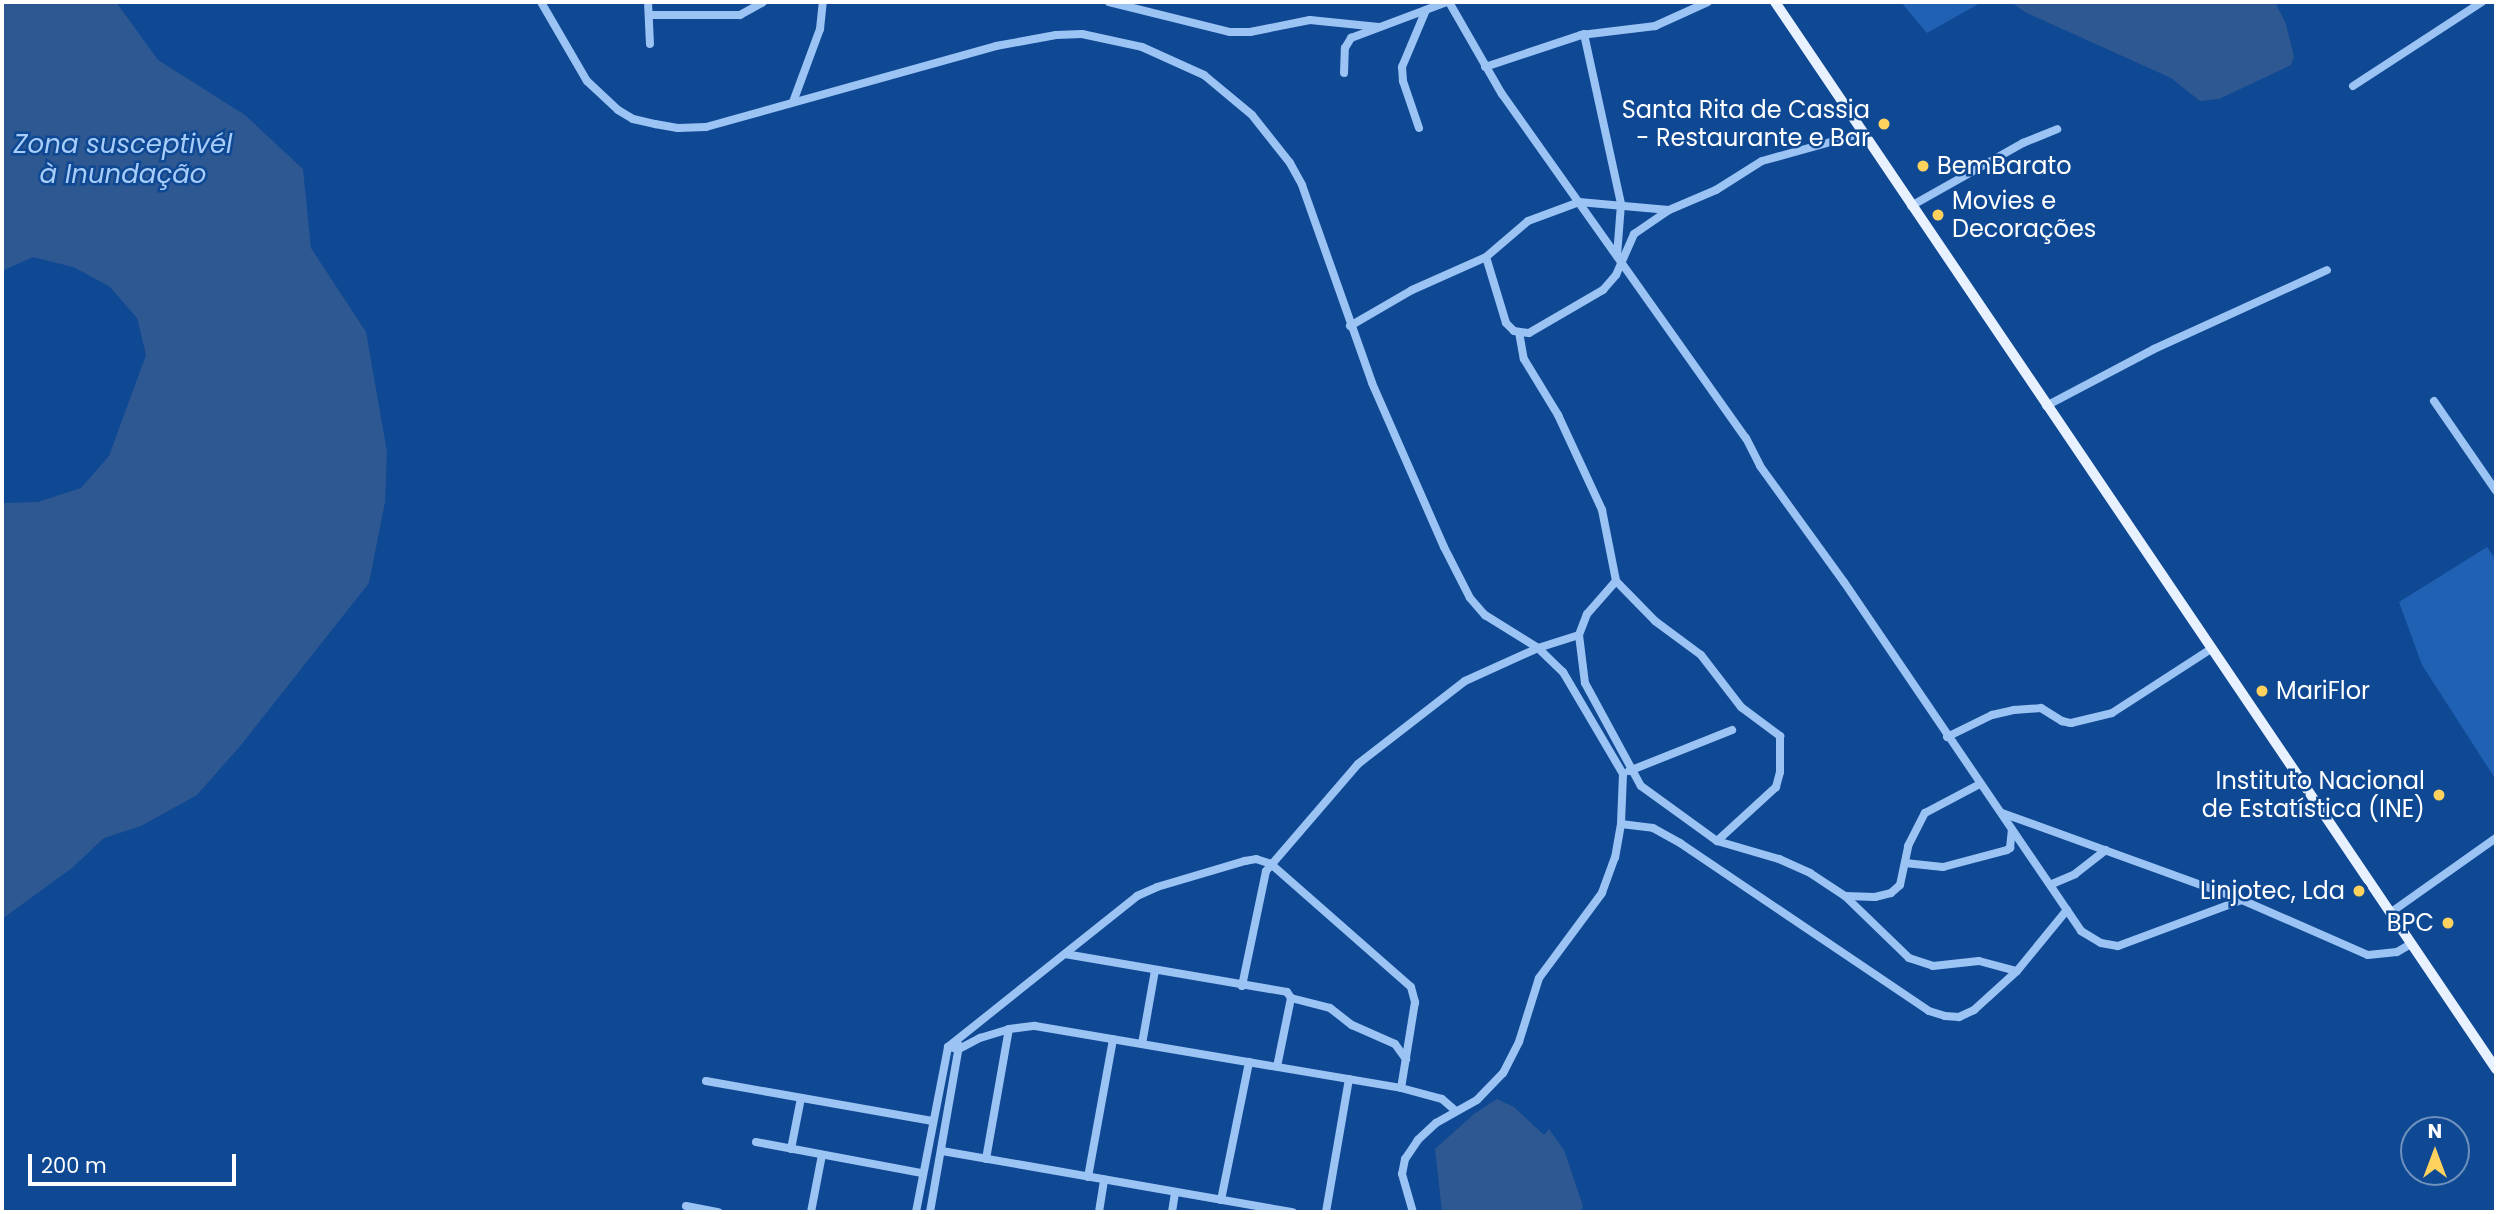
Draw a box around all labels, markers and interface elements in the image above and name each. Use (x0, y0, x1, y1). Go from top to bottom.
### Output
place label: Santa Rita de Cassia - Restaurante e Bar (1622, 96, 1870, 152)
marker: Santa Rita de Cassia - Restaurante e Bar (1876, 116, 1892, 132)
water label: Zona susceptivél à Inundação (14, 129, 232, 190)
place label: BemBarato (1937, 152, 2072, 180)
marker: BemBarato (1915, 158, 1931, 174)
place label: Movies e Decorações (1952, 187, 2096, 243)
marker: Movies e Decorações (1930, 207, 1946, 223)
place label: MariFlor (2276, 677, 2370, 705)
marker: MariFlor (2254, 683, 2270, 699)
place label: Instituto Nacional de Estatística (INE) (2202, 767, 2425, 823)
marker: Instituto Nacional de Estatística (INE) (2431, 787, 2447, 803)
place label: Linjotec, Lda (2200, 877, 2345, 905)
marker: Linjotec, Lda (2351, 883, 2367, 899)
place label: BPC (2387, 909, 2434, 937)
marker: BPC (2440, 915, 2456, 931)
north arrow (2400, 1116, 2470, 1186)
text: N (2428, 1118, 2442, 1145)
scale bar (32, 1140, 240, 1184)
text: 200 m (41, 1151, 107, 1180)

